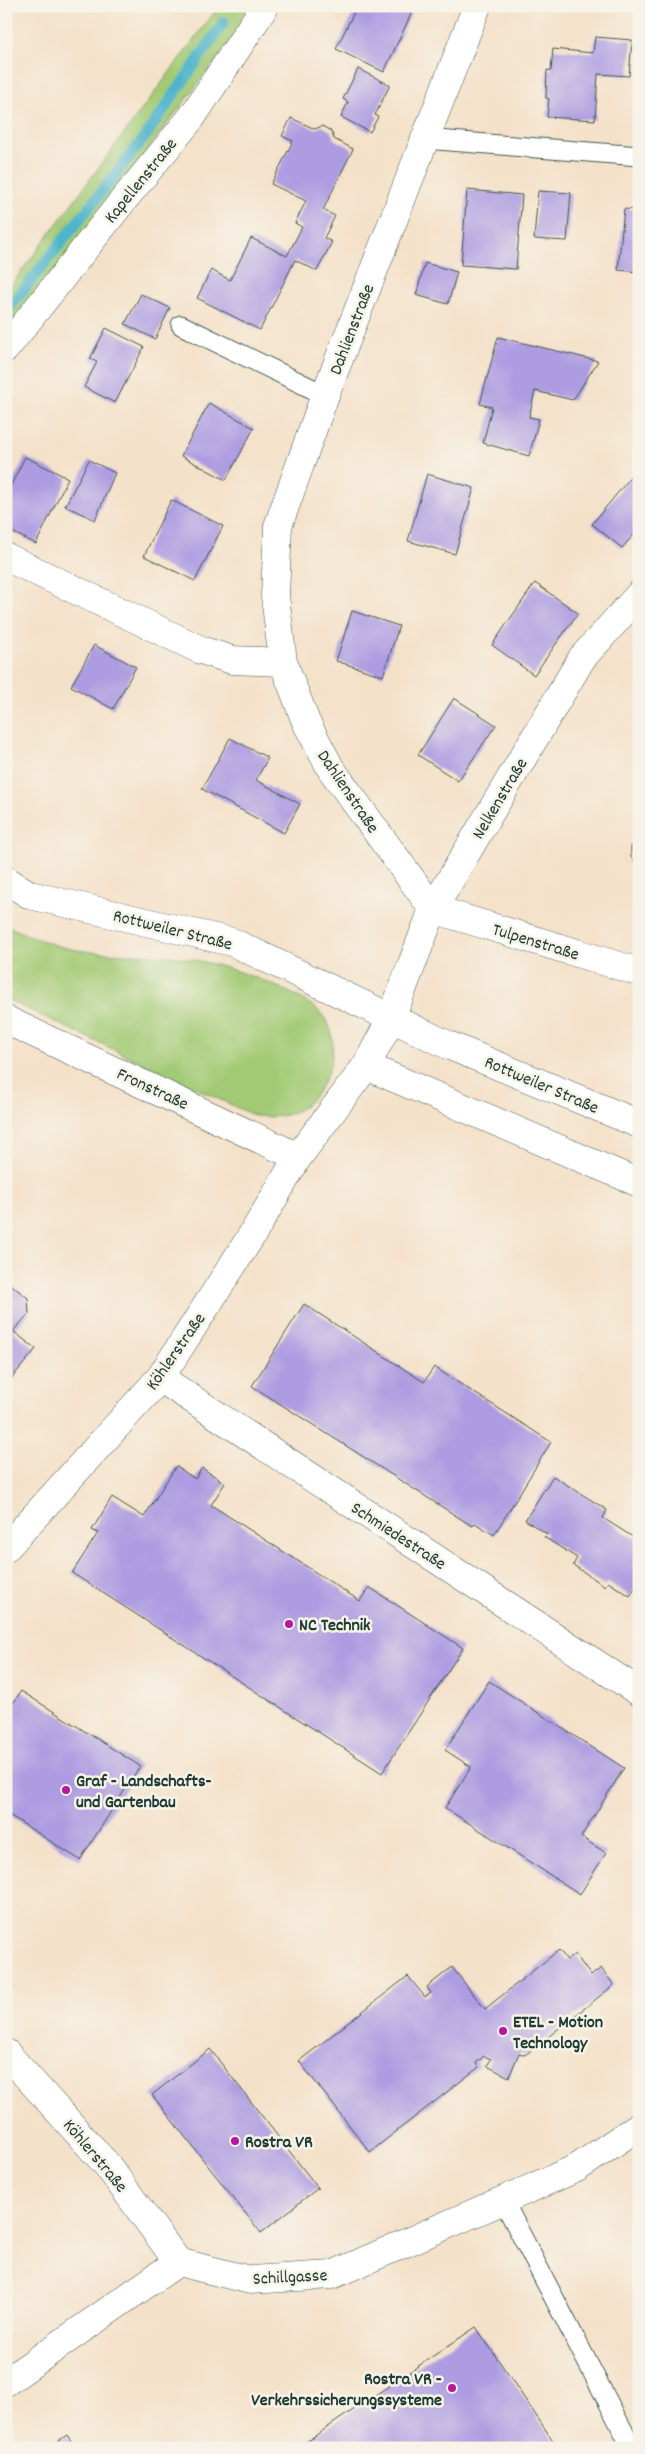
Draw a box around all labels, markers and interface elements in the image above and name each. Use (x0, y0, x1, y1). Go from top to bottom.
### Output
street label: Kapellenstraße (100, 133, 184, 230)
street label: Dahlienstraße (325, 281, 382, 379)
street label: Dahlienstraße (310, 746, 384, 839)
street label: Nelkenstraße (467, 754, 535, 845)
street label: Rottweiler Straße (110, 905, 235, 958)
street label: Tulpenstraße (489, 918, 582, 968)
street label: Rottweiler Straße (480, 1051, 602, 1122)
street label: Fronstraße (112, 1063, 192, 1118)
street label: Köhlerstraße (141, 1309, 213, 1396)
street label: Schmiedestraße (345, 1497, 450, 1577)
place label: NC Technik (299, 1614, 371, 1639)
marker: NC Technik (283, 1618, 295, 1630)
place label: Graf - Landschafts- und Gartenbau (76, 1770, 212, 1816)
marker: Graf - Landschafts- und Gartenbau (60, 1784, 72, 1796)
place label: ETEL - Motion Technology (513, 2011, 603, 2057)
marker: ETEL - Motion Technology (497, 2025, 509, 2037)
street label: Köhlerstraße (56, 2114, 132, 2199)
place label: Rostra VR (245, 2131, 313, 2156)
marker: Rostra VR (229, 2135, 241, 2147)
street label: Schillgasse (252, 2264, 328, 2293)
place label: Rostra VR - Verkehrssicherungssysteme (251, 2368, 442, 2414)
marker: Rostra VR - Verkehrssicherungssysteme (446, 2382, 458, 2394)

